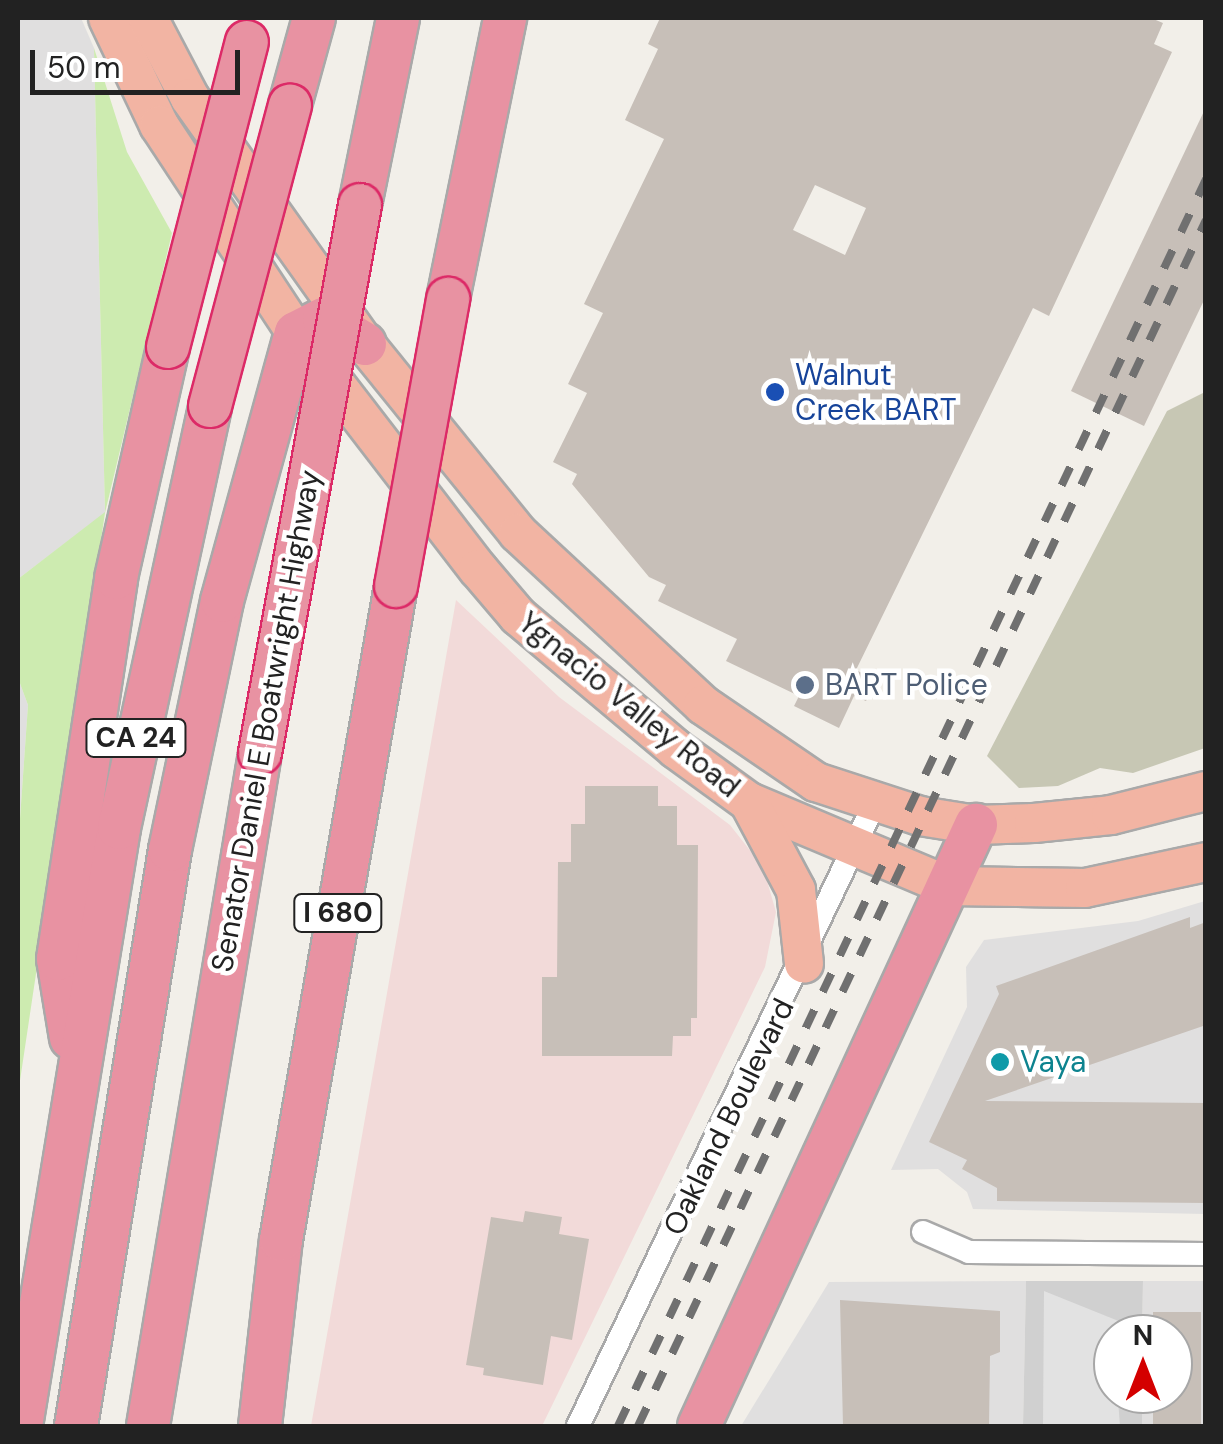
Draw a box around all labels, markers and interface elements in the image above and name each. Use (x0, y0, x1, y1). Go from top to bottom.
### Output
scale bar (35, 30, 245, 92)
text: 50 m (47, 48, 121, 87)
place label: Walnut Creek BART (795, 357, 957, 428)
marker: Walnut Creek BART (764, 381, 786, 403)
street label: Senator Daniel E Boatwright Highway (204, 467, 328, 975)
street label: Ygnacio Valley Road (511, 605, 747, 805)
place label: BART Police (825, 667, 988, 703)
marker: BART Police (794, 674, 816, 696)
road number: CA 24 (84, 715, 188, 761)
road number: I 680 (293, 890, 383, 936)
street label: Oakland Boulevard (656, 993, 802, 1241)
place label: Vaya (1020, 1044, 1086, 1080)
marker: Vaya (989, 1051, 1011, 1073)
north arrow (1093, 1314, 1193, 1414)
text: N (1133, 1317, 1153, 1354)

